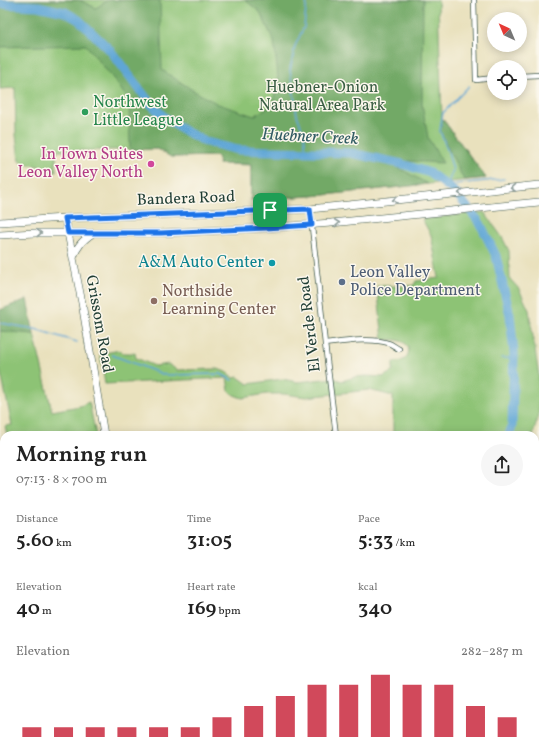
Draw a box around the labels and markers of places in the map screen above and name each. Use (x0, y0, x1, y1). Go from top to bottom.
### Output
place label: Northwest Little League (93, 92, 183, 132)
marker: Northwest Little League (80, 107, 90, 117)
place label: In Town Suites Leon Valley North (18, 144, 143, 184)
marker: In Town Suites Leon Valley North (146, 159, 156, 169)
pin (253, 193, 287, 227)
place label: A&M Auto Center (138, 252, 264, 274)
marker: A&M Auto Center (267, 258, 277, 268)
place label: Leon Valley Police Department (350, 262, 481, 302)
marker: Leon Valley Police Department (337, 277, 347, 287)
place label: Northside Learning Center (162, 281, 276, 321)
marker: Northside Learning Center (149, 296, 159, 306)

